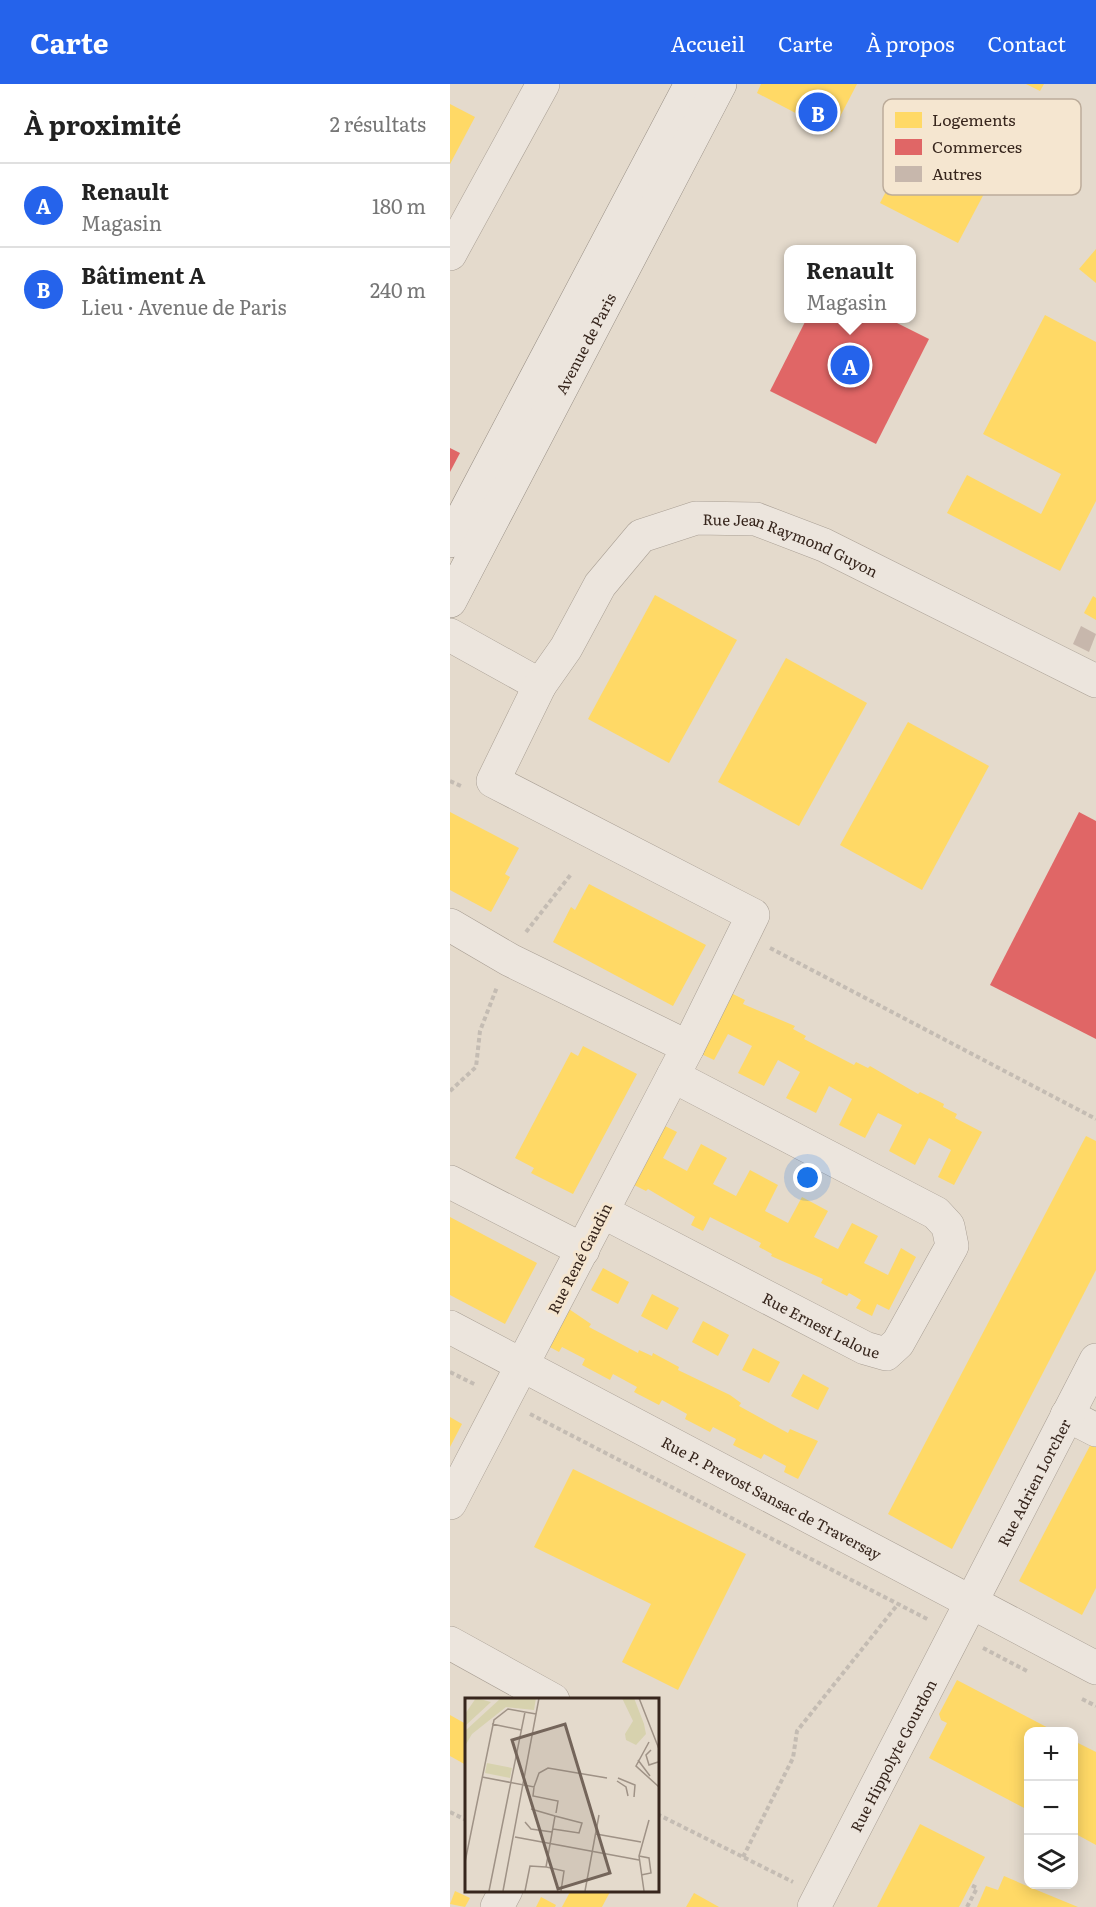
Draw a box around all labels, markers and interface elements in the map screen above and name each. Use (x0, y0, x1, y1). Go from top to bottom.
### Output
text: Carte (30, 21, 109, 63)
text: Accueil (671, 27, 745, 58)
text: Carte (778, 27, 833, 58)
text: À propos (866, 27, 955, 58)
text: Contact (988, 27, 1066, 58)
pin: B (798, 90, 838, 135)
legend (883, 99, 1081, 195)
text: À proximité (24, 104, 181, 143)
text: Logements (932, 107, 1015, 131)
text: 2 résultats (330, 108, 426, 138)
text: Commerces (932, 134, 1022, 158)
text: Autres (932, 161, 982, 185)
text: Renault (81, 174, 169, 207)
text: A (36, 190, 51, 220)
text: 180 m (372, 190, 426, 220)
text: Magasin (81, 207, 162, 237)
popup (784, 245, 916, 323)
text: Renault (806, 253, 894, 286)
text: Bâtiment A (81, 258, 205, 291)
text: B (37, 274, 50, 304)
text: 240 m (370, 274, 426, 304)
text: Magasin (806, 286, 887, 316)
street label: Avenue de Paris (549, 288, 621, 398)
text: Lieu · Avenue de Paris (81, 291, 286, 321)
pin: A (830, 342, 870, 388)
street label: Rue Jean Raymond Guyon (702, 507, 883, 582)
your location (793, 1163, 822, 1192)
street label: Rue René Gaudin (541, 1198, 617, 1317)
street label: Rue Ernest Laloue (759, 1285, 883, 1363)
street label: Rue Adrien Lorcher (991, 1414, 1075, 1550)
street label: Rue P. Prevost Sansac de Traversay (658, 1429, 886, 1565)
street label: Rue Hippolyte Gourdon (843, 1675, 941, 1835)
inset map (465, 1698, 658, 1892)
map controls (1024, 1727, 1078, 1889)
button: + (1024, 1727, 1078, 1781)
button: − (1024, 1781, 1078, 1835)
button: layers (1024, 1835, 1078, 1889)

